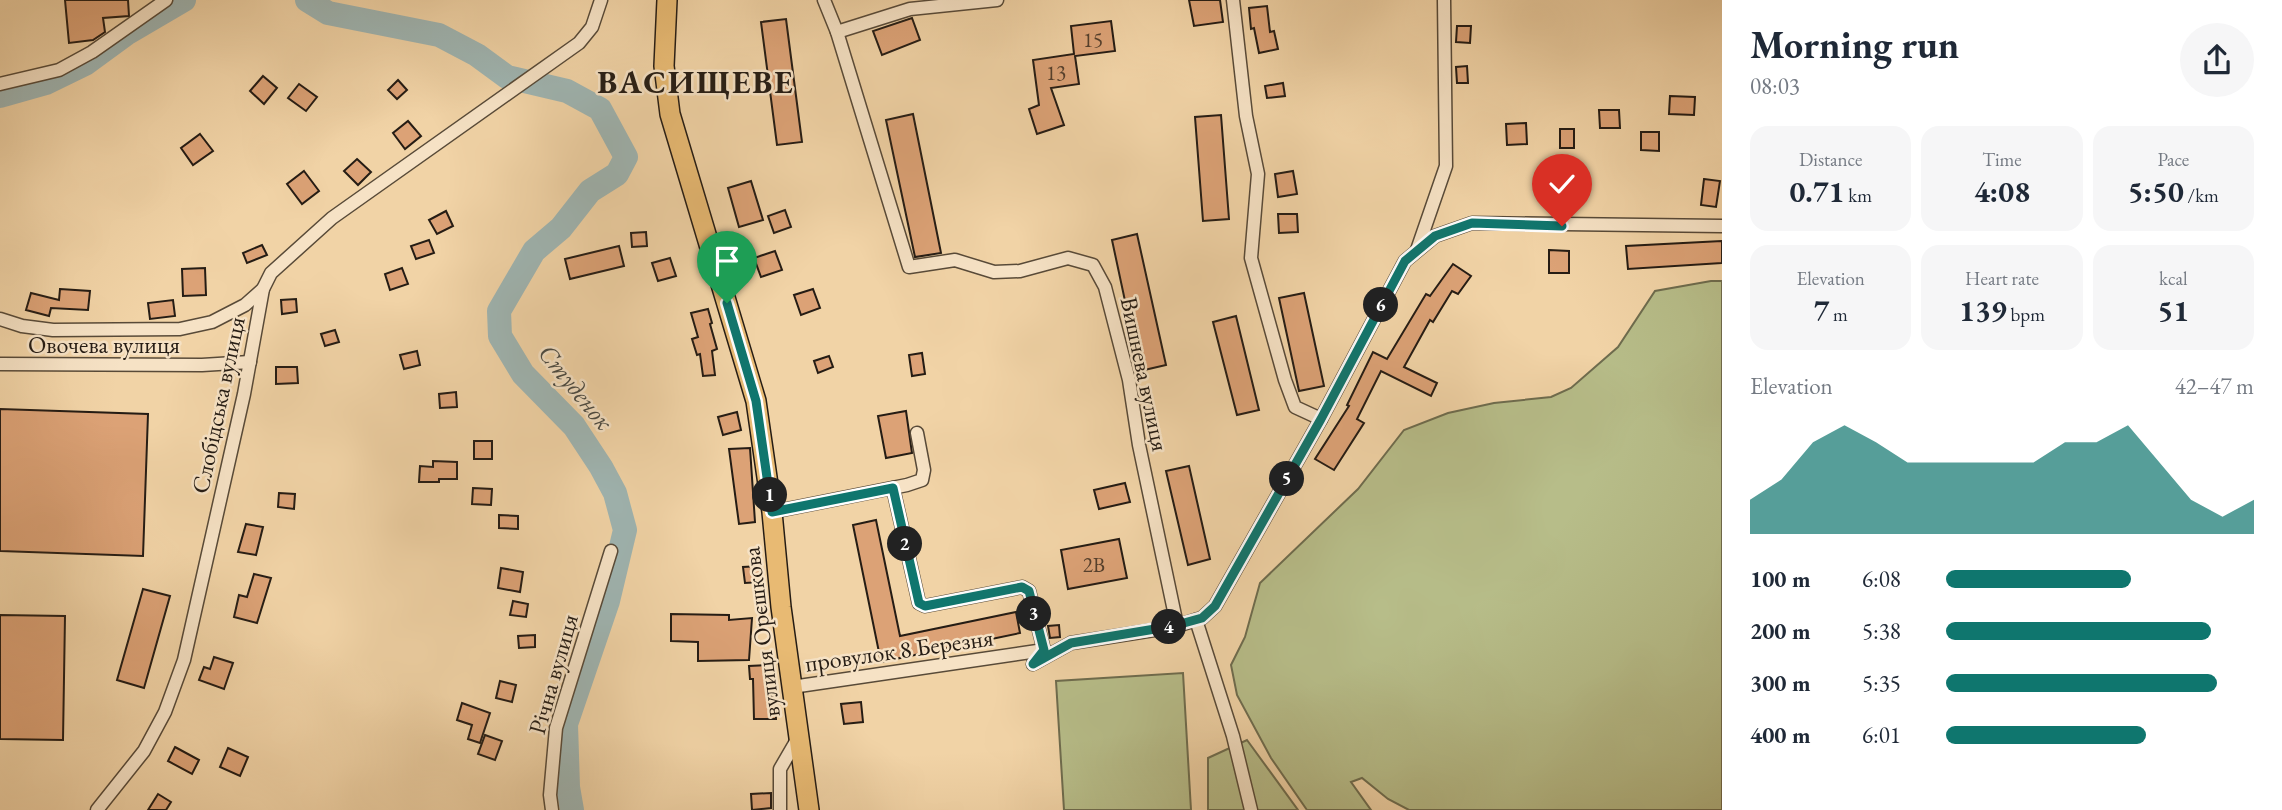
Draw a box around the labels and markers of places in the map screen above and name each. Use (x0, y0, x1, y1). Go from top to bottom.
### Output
pin (1532, 154, 1592, 226)
pin (697, 231, 757, 303)
pin: 6 (1364, 288, 1398, 322)
pin: 5 (1270, 462, 1304, 496)
pin: 1 (752, 477, 788, 512)
pin: 2 (888, 526, 922, 562)
pin: 3 (1016, 596, 1052, 632)
pin: 4 (1152, 610, 1186, 644)

